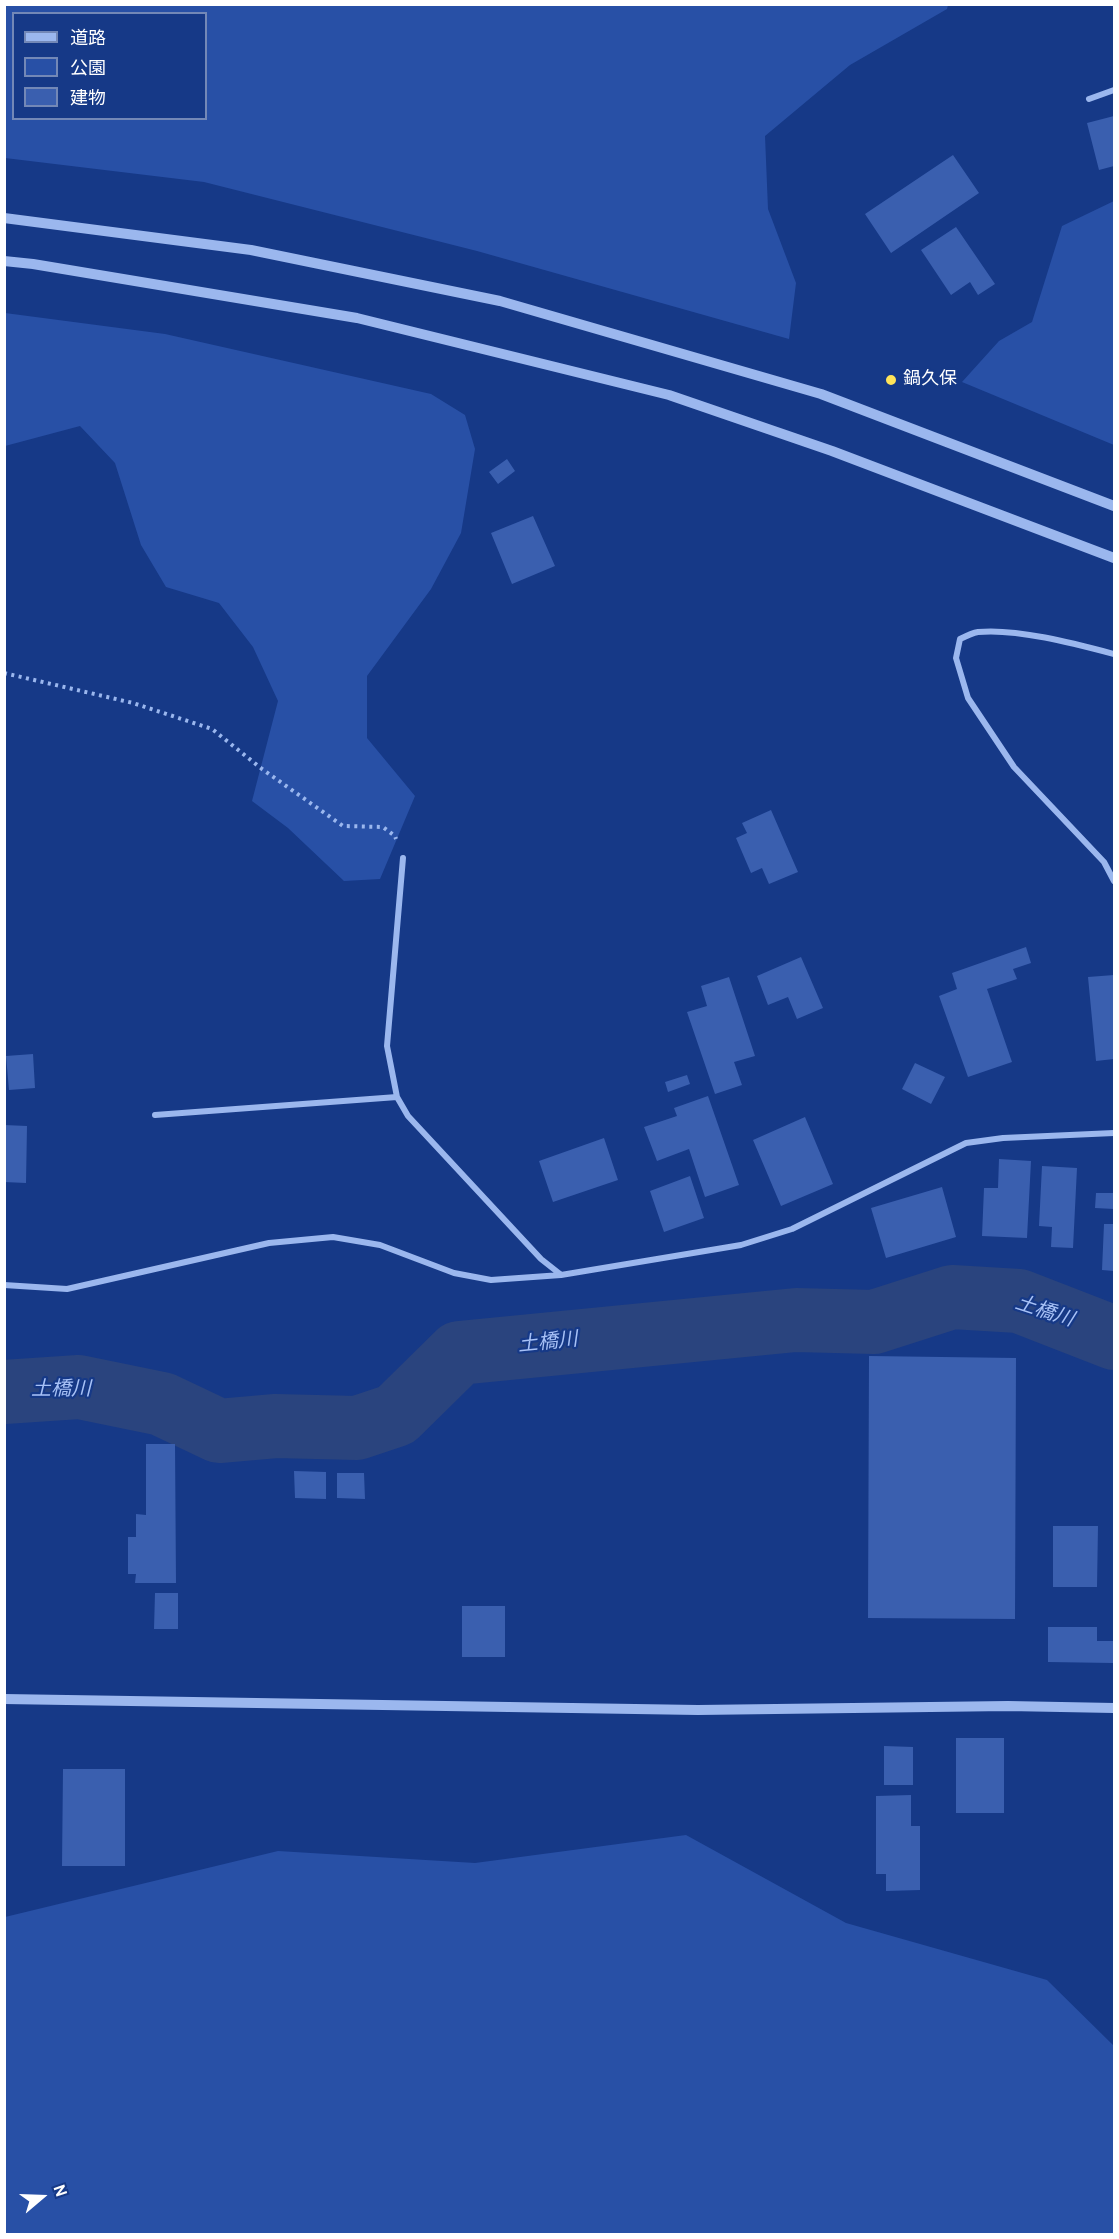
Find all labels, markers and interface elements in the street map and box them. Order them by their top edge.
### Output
legend [12,12,207,120]
text: 道路 [70,28,106,51]
text: 公園 [70,58,106,81]
text: 建物 [70,88,106,111]
place label: 鍋久保 [903,369,957,391]
marker: 鍋久保 [884,373,898,387]
water label: 土橋川 [1012,1292,1076,1334]
water label: 土橋川 [517,1329,579,1359]
water label: 土橋川 [31,1379,91,1403]
north arrow [12,2167,72,2227]
text: N [48,2182,70,2200]

